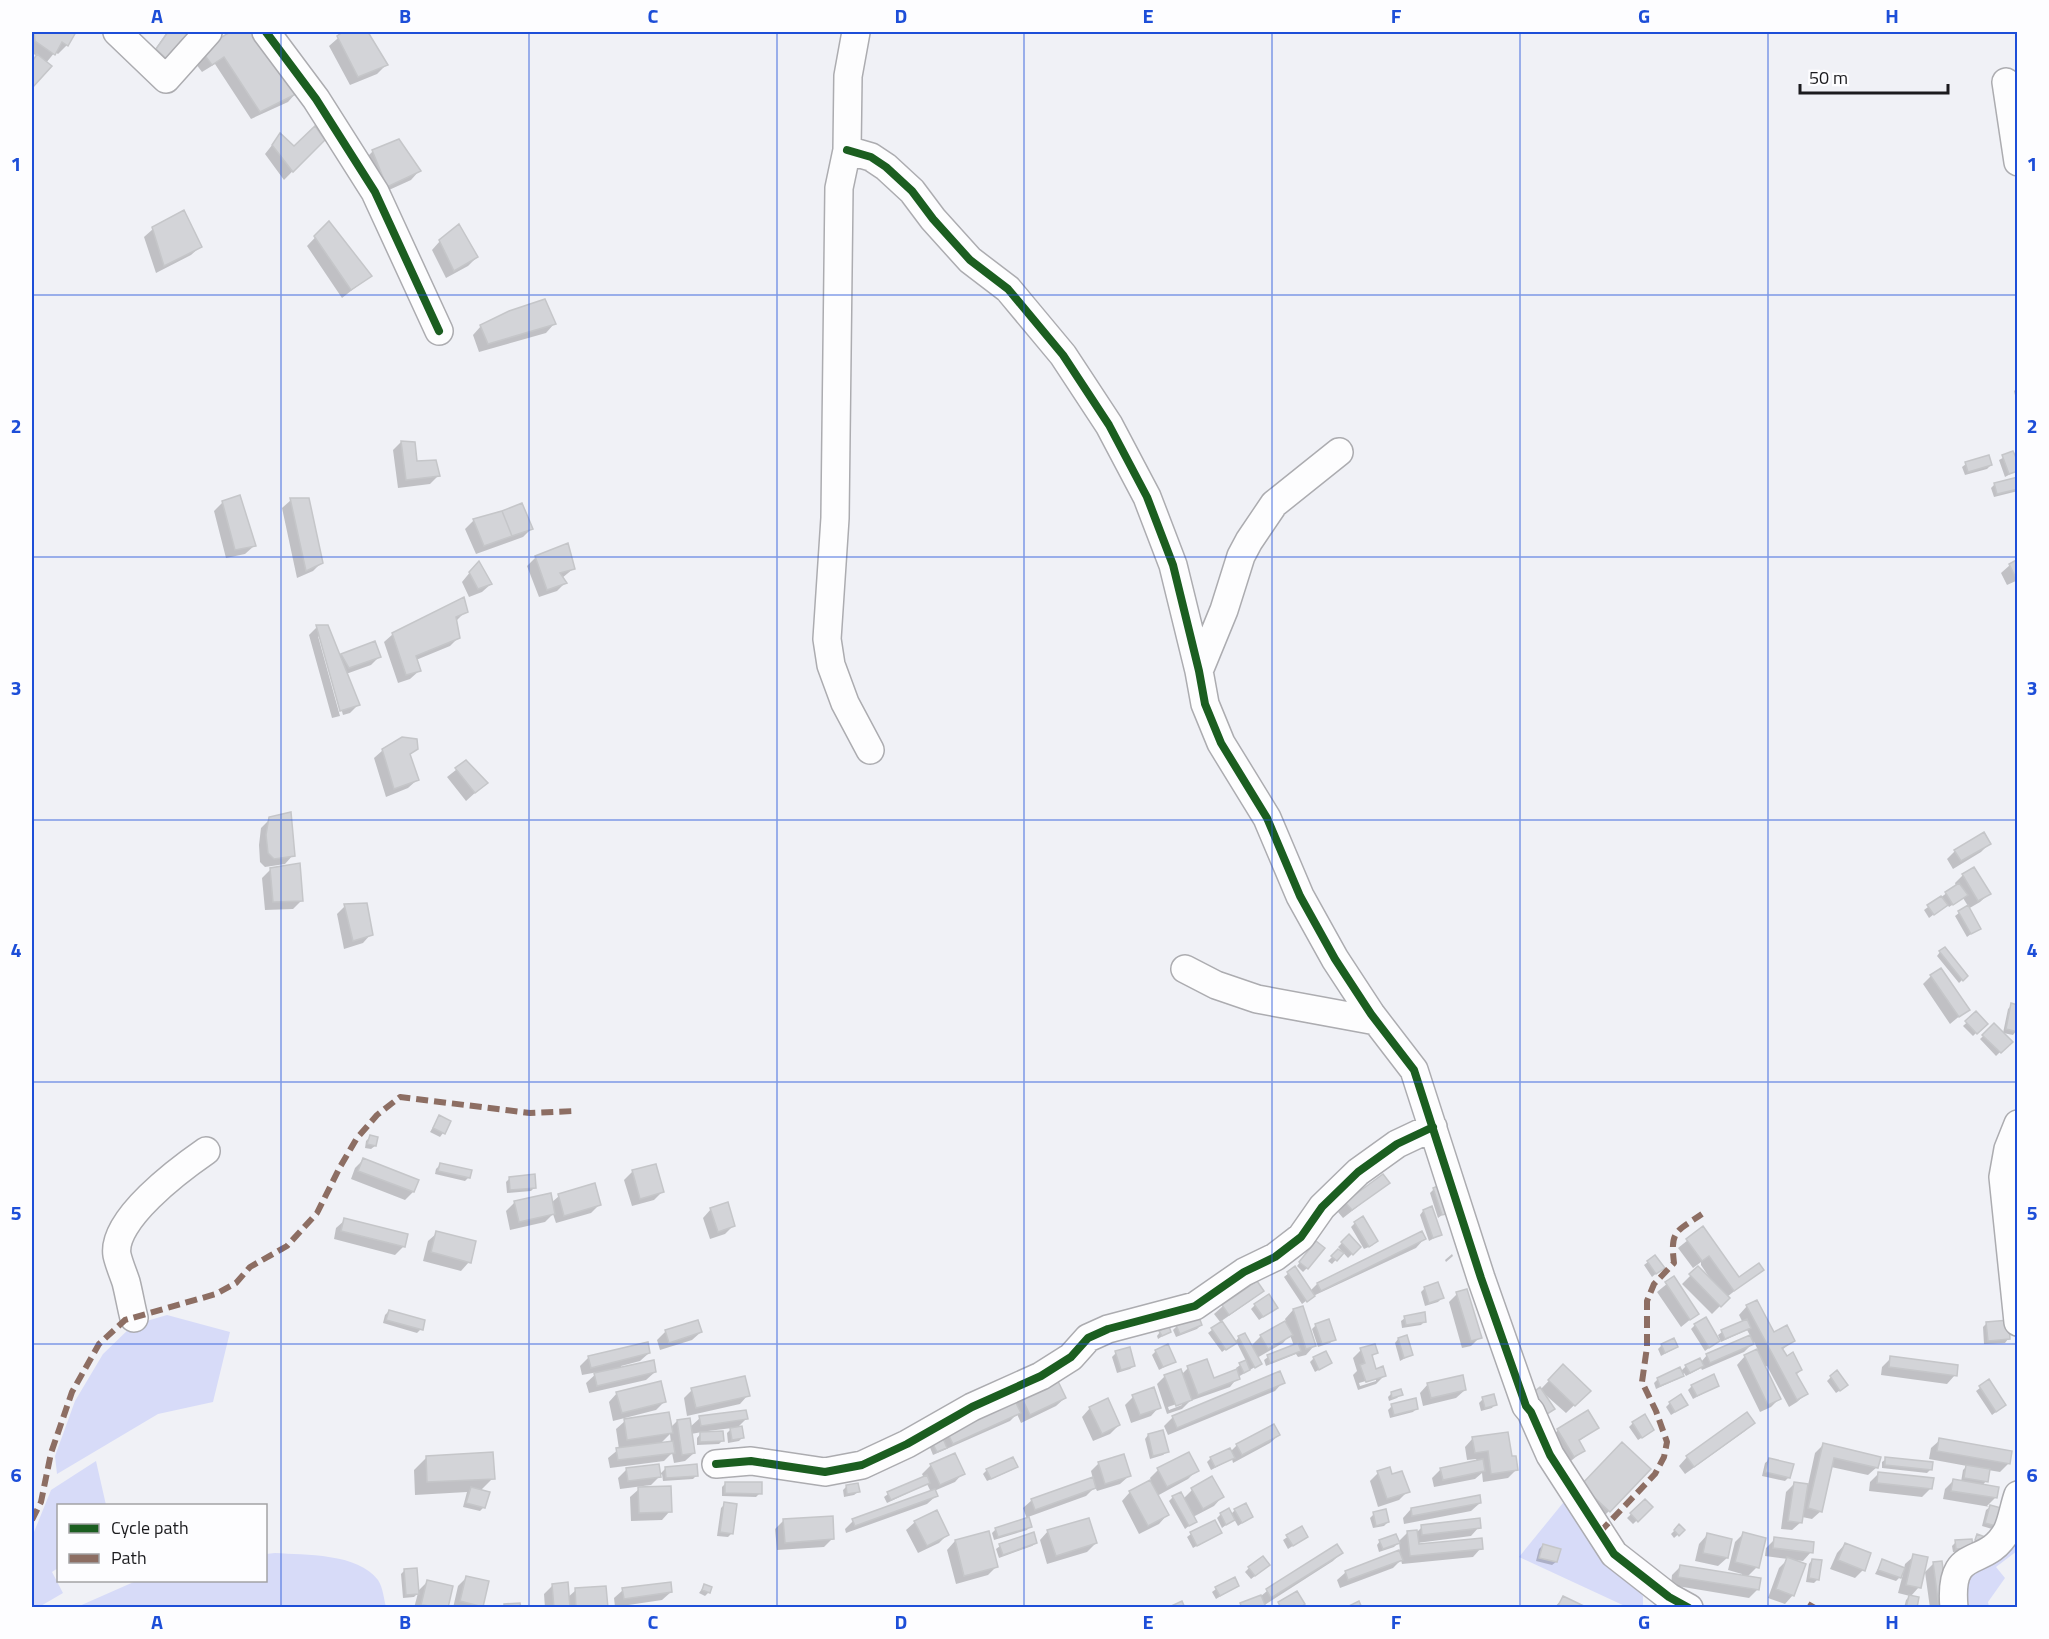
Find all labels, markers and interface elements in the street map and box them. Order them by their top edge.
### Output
text: A [151,0,163,31]
text: B [399,0,411,31]
text: C [648,0,659,31]
text: D [895,0,907,31]
text: E [1142,0,1154,31]
text: F [1391,0,1402,31]
text: G [1638,0,1650,31]
text: H [1885,0,1899,31]
scale bar [1800,57,1948,95]
text: 50 m [1809,64,1848,91]
text: 1 [10,148,22,179]
text: 1 [2026,148,2038,179]
text: 2 [10,410,22,441]
text: 2 [2026,410,2038,441]
text: 3 [10,672,22,703]
text: 3 [2026,672,2038,703]
text: 4 [10,934,22,965]
text: 4 [2026,934,2038,965]
text: 5 [10,1197,22,1228]
text: 5 [2026,1197,2038,1228]
text: 6 [10,1459,22,1490]
text: 6 [2026,1459,2038,1490]
legend [57,1504,267,1582]
text: Cycle path [111,1514,189,1541]
text: Path [111,1544,147,1571]
text: A [151,1606,163,1637]
text: B [399,1606,411,1637]
text: C [648,1606,659,1637]
text: D [895,1606,907,1637]
text: E [1142,1606,1154,1637]
text: F [1391,1606,1402,1637]
text: G [1638,1606,1650,1637]
text: H [1885,1606,1899,1637]

